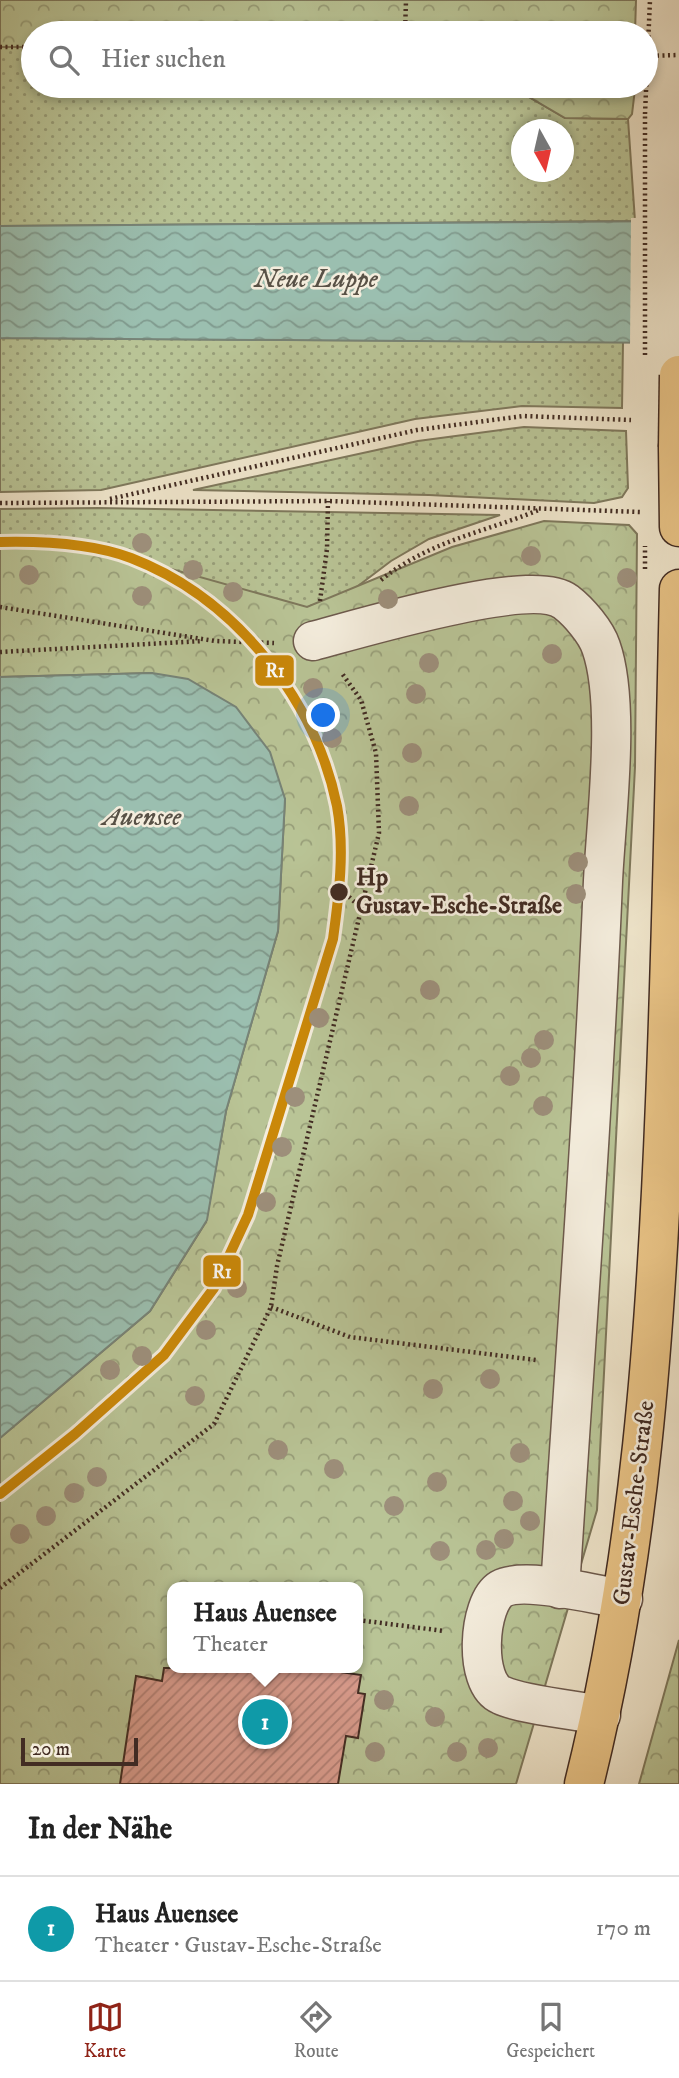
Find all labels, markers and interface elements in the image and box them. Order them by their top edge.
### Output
search box [21,21,658,98]
icon: search [45,41,83,79]
text: Hier suchen [101,43,226,76]
north arrow [511,119,574,182]
water label: Neue Luppe [252,263,379,296]
line badge: R1 [254,654,295,687]
text: R1 [265,660,285,683]
your location [306,698,340,732]
water label: Auensee [100,801,182,834]
place label: Hp Gustav-Esche-Straße [356,863,562,921]
marker: Hp Gustav-Esche-Straße [328,881,350,903]
line badge: R1 [202,1254,242,1288]
text: R1 [212,1261,232,1284]
street label: Gustav-Esche-Straße [607,1399,661,1607]
popup [167,1582,363,1673]
text: Haus Auensee [193,1597,337,1630]
text: Theater [193,1630,267,1659]
pin: 1 [242,1696,288,1748]
scale bar [21,1735,138,1767]
text: 20 m [32,1738,70,1761]
text: In der Nähe [28,1811,172,1848]
text: Haus Auensee [95,1898,238,1931]
text: 1 [47,1914,55,1943]
text: 170 m [596,1914,651,1943]
text: Theater · Gustav-Esche-Straße [95,1931,382,1960]
tab: Karte [84,1998,126,2063]
tab: Route [294,1998,339,2063]
tab: Gespeichert [506,1998,595,2063]

